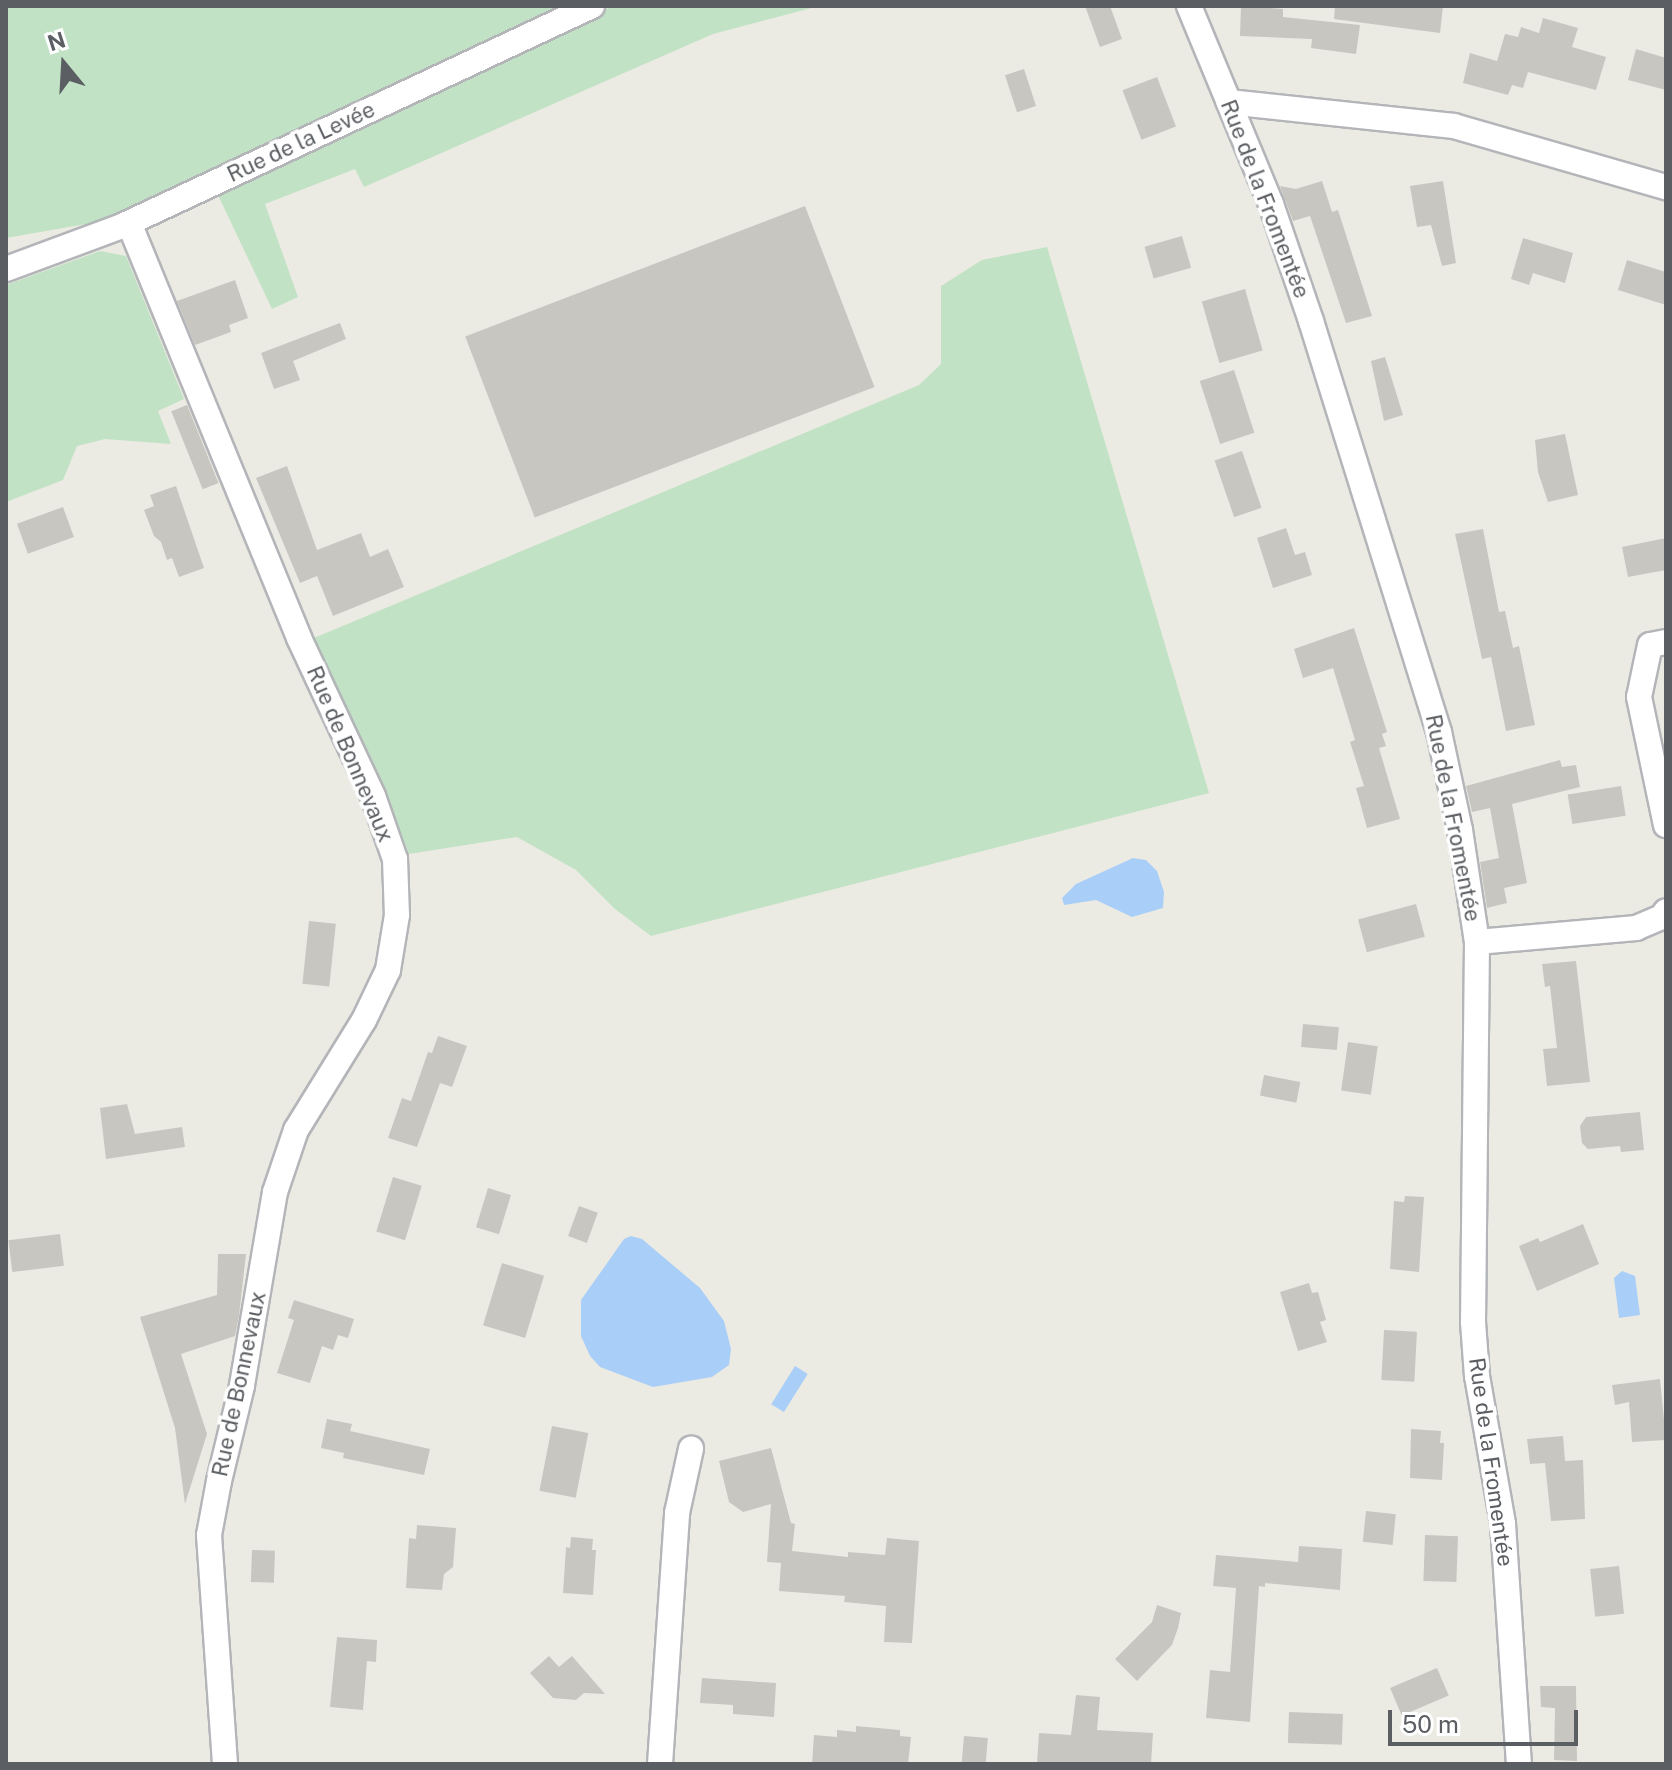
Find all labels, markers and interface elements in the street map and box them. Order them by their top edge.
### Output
north arrow [24,24,104,104]
text: N [44,26,69,56]
street label: Rue de la Levée [223,96,379,188]
street label: Rue de la Fromentée [1215,96,1315,302]
street label: Rue de Bonnevaux [301,662,399,846]
street label: Rue de la Fromentée [1420,712,1486,924]
street label: Rue de Bonnevaux [206,1289,272,1479]
street label: Rue de la Fromentée [1463,1356,1519,1568]
scale bar [1392,1694,1582,1744]
text: 50 m [1402,1710,1459,1738]

